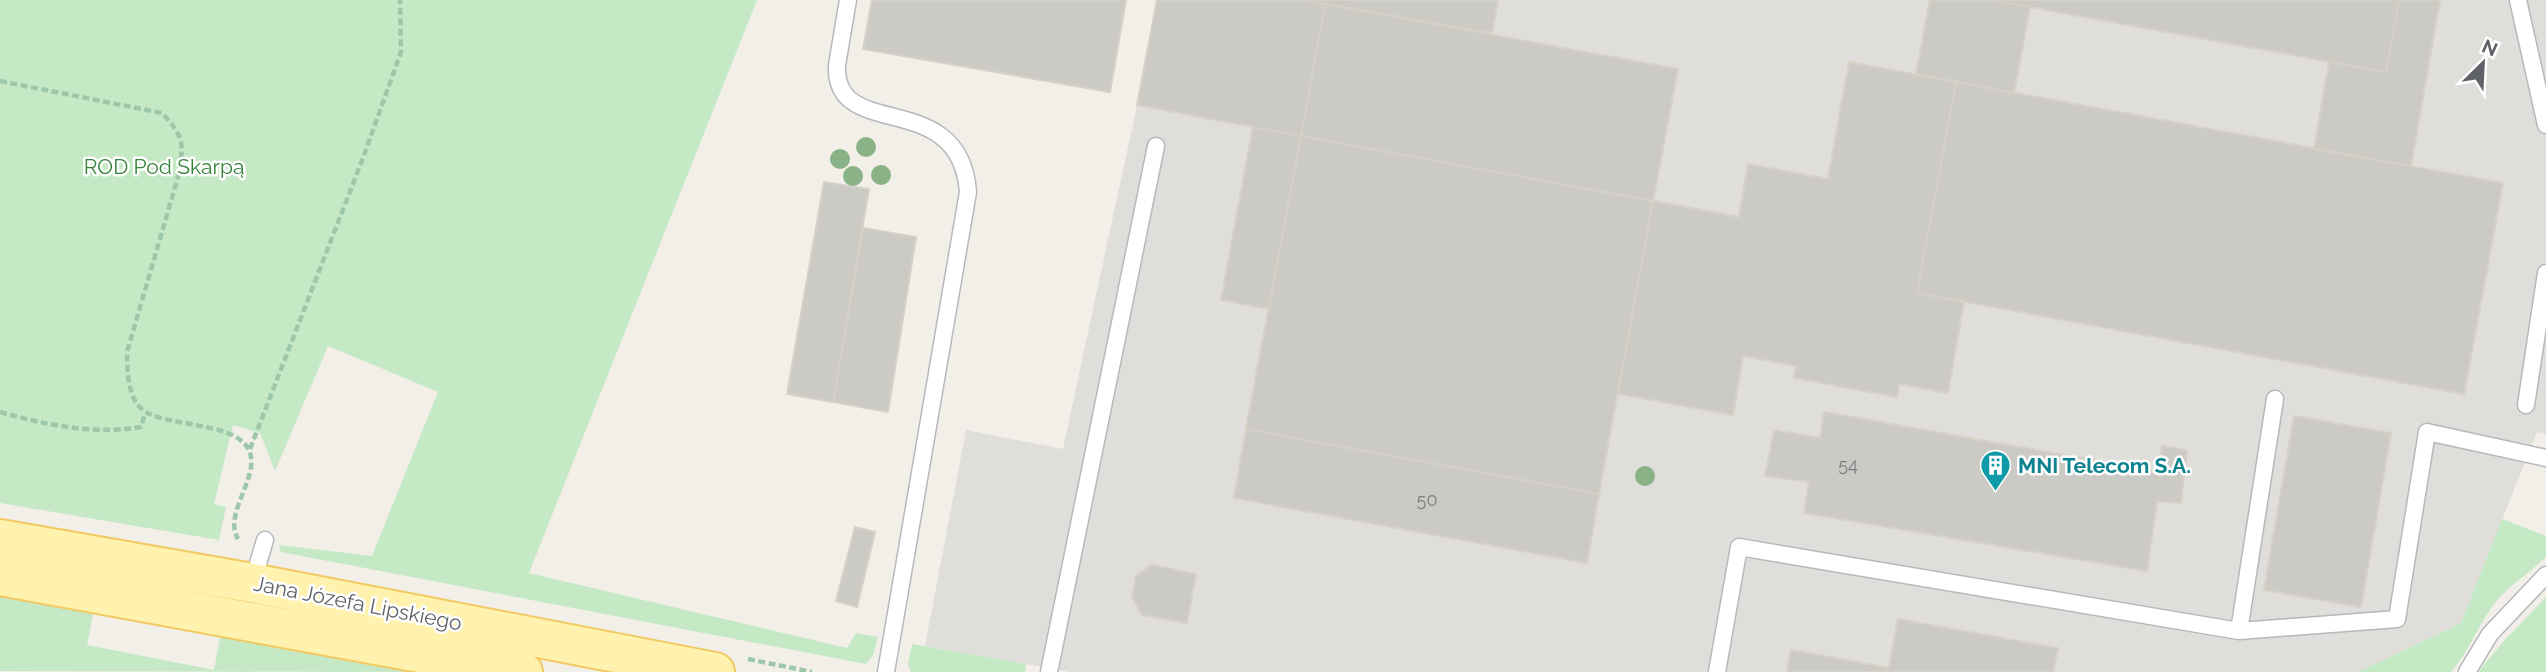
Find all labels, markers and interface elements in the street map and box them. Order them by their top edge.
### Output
north arrow [2448,28,2518,98]
text: N [2479,34,2501,60]
park label: ROD Pod Skarpą [84,154,244,179]
building icon: MNI Telecom S.A. [1978,448,2012,492]
place label: MNI Telecom S.A. [2018,453,2191,478]
house number: 54 [1838,454,1858,475]
house number: 50 [1417,489,1437,510]
street label: Jana Józefa Lipskiego [252,571,464,635]

